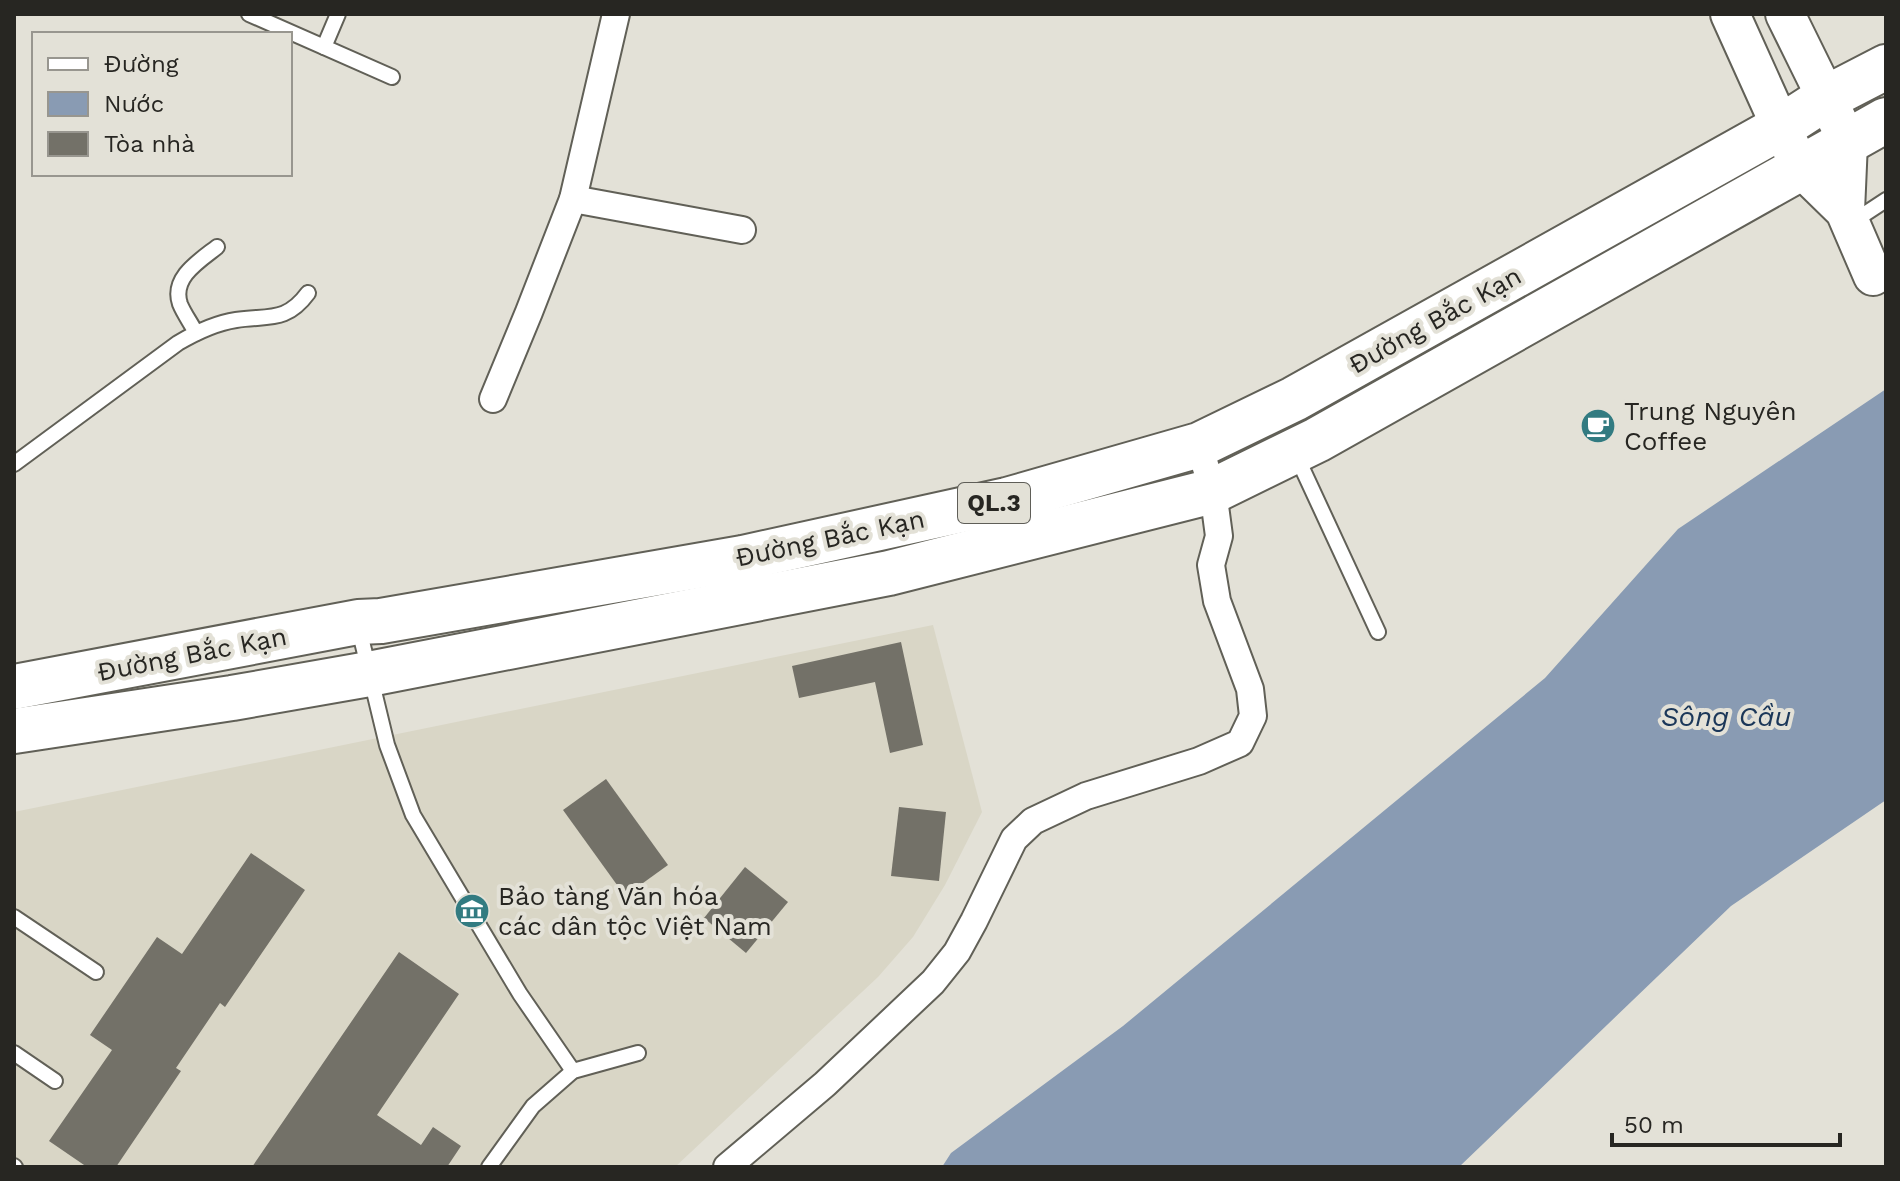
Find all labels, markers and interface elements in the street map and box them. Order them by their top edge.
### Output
legend [32,32,292,176]
text: Đường [104,50,179,78]
text: Nước [104,90,164,118]
text: Tòa nhà [104,130,195,158]
street label: Đường Bắc Kạn [1344,260,1526,380]
place label: Trung Nguyên Coffee [1624,396,1797,456]
cafe icon: Trung Nguyên Coffee [1579,407,1617,445]
road number: QL.3 [958,483,1030,523]
street label: Đường Bắc Kạn [733,503,927,573]
street label: Đường Bắc Kạn [95,621,289,687]
water label: Sông Cầu [1661,700,1791,733]
place label: Bảo tàng Văn hóa các dân tộc Việt Nam [498,881,772,941]
museum icon: Bảo tàng Văn hóa các dân tộc Việt Nam [453,892,491,930]
scale bar [1612,1097,1840,1147]
text: 50 m [1624,1111,1684,1139]

